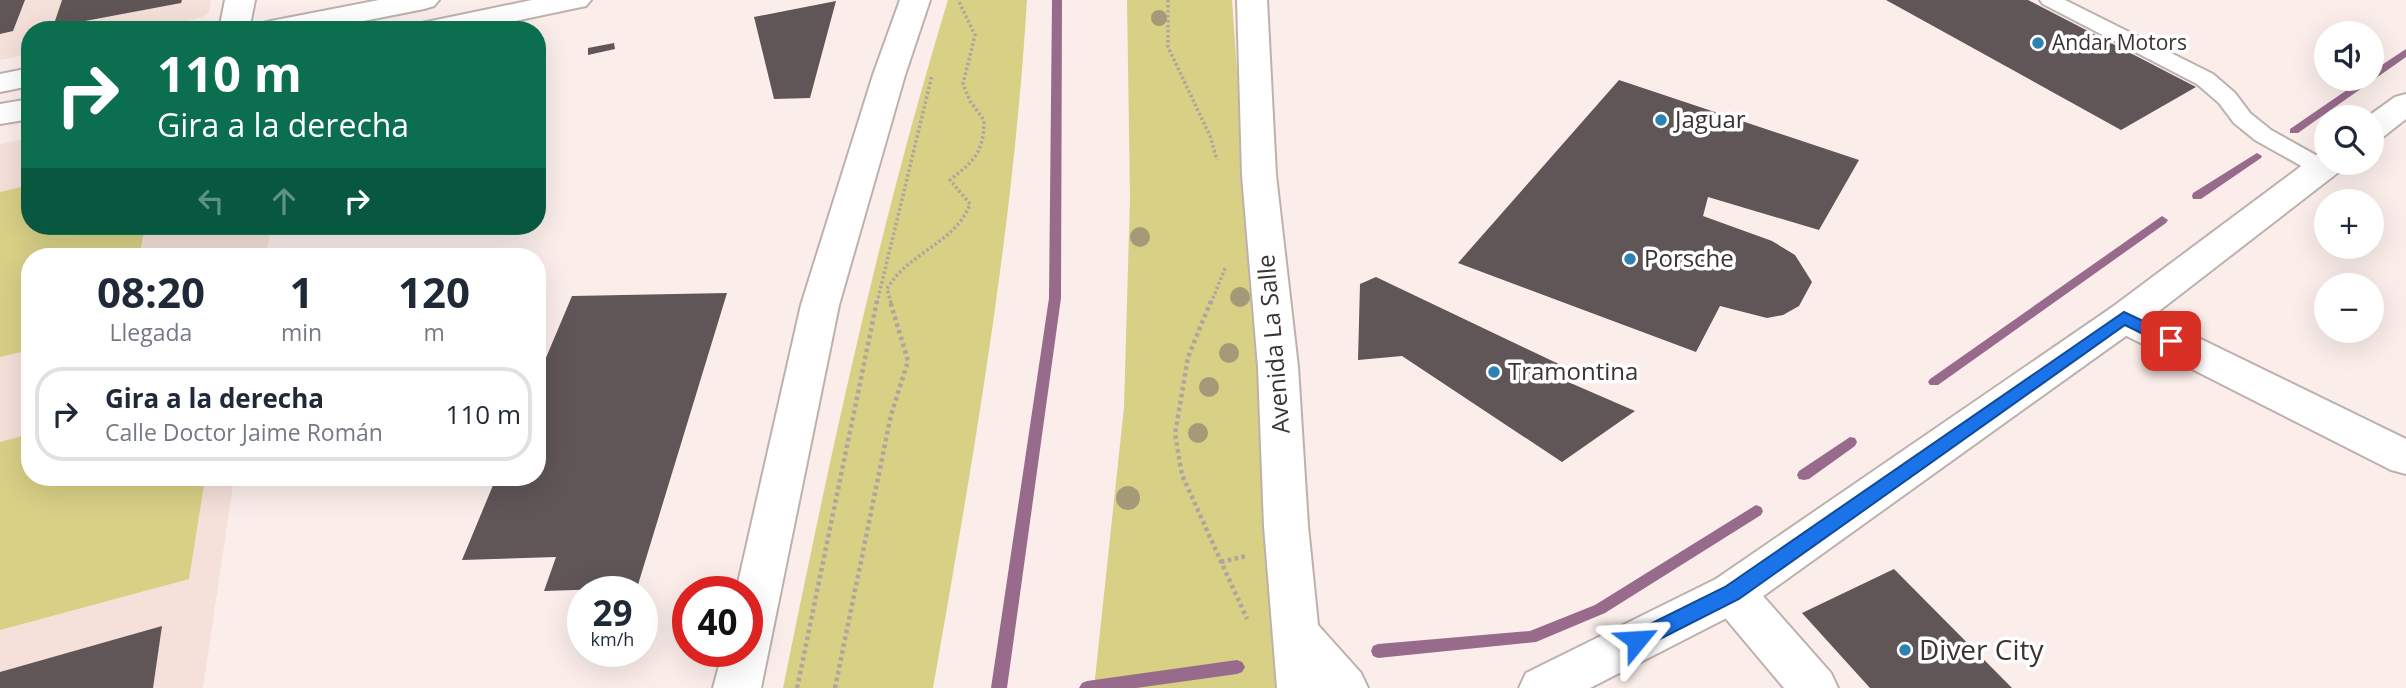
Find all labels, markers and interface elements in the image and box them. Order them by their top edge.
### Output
map controls [2314,21,2384,343]
button: sound [2314,21,2384,91]
place label: Andar Motors [2052,28,2187,56]
marker: Andar Motors [2030,35,2046,51]
text: 110 m [157,40,302,106]
icon: right [42,49,133,140]
place label: Jaguar [1673,102,1746,135]
text: Gira a la derecha [157,103,409,146]
button: search [2314,105,2384,175]
marker: Jaguar [1653,112,1669,128]
icon: left [192,182,230,220]
icon: ahead [265,182,303,220]
icon: right [338,182,376,220]
button: + [2314,189,2384,259]
place label: Porsche [1644,241,1734,274]
marker: Porsche [1622,251,1638,267]
street label: Avenida La Salle [1248,253,1297,435]
text: 08:20 [97,263,205,320]
text: 1 [289,263,314,320]
text: 120 [398,263,470,320]
button: − [2314,273,2384,343]
pin [2141,311,2201,371]
text: Llegada [110,316,192,348]
text: min [281,316,322,348]
text: m [423,316,445,348]
icon: arrive [2152,322,2190,360]
place label: Tramontina [1508,354,1638,387]
marker: Tramontina [1486,364,1502,380]
text: Gira a la derecha [105,380,324,416]
icon: right [46,395,84,433]
text: 110 m [446,396,521,432]
text: Calle Doctor Jaime Román [105,416,383,448]
speed limit sign: 40 [672,576,763,667]
text: 29 [592,589,633,636]
position arrow [1600,603,1674,677]
text: km/h [591,627,634,651]
place label: Diver City [1919,630,2044,668]
marker: Diver City [1897,642,1913,658]

